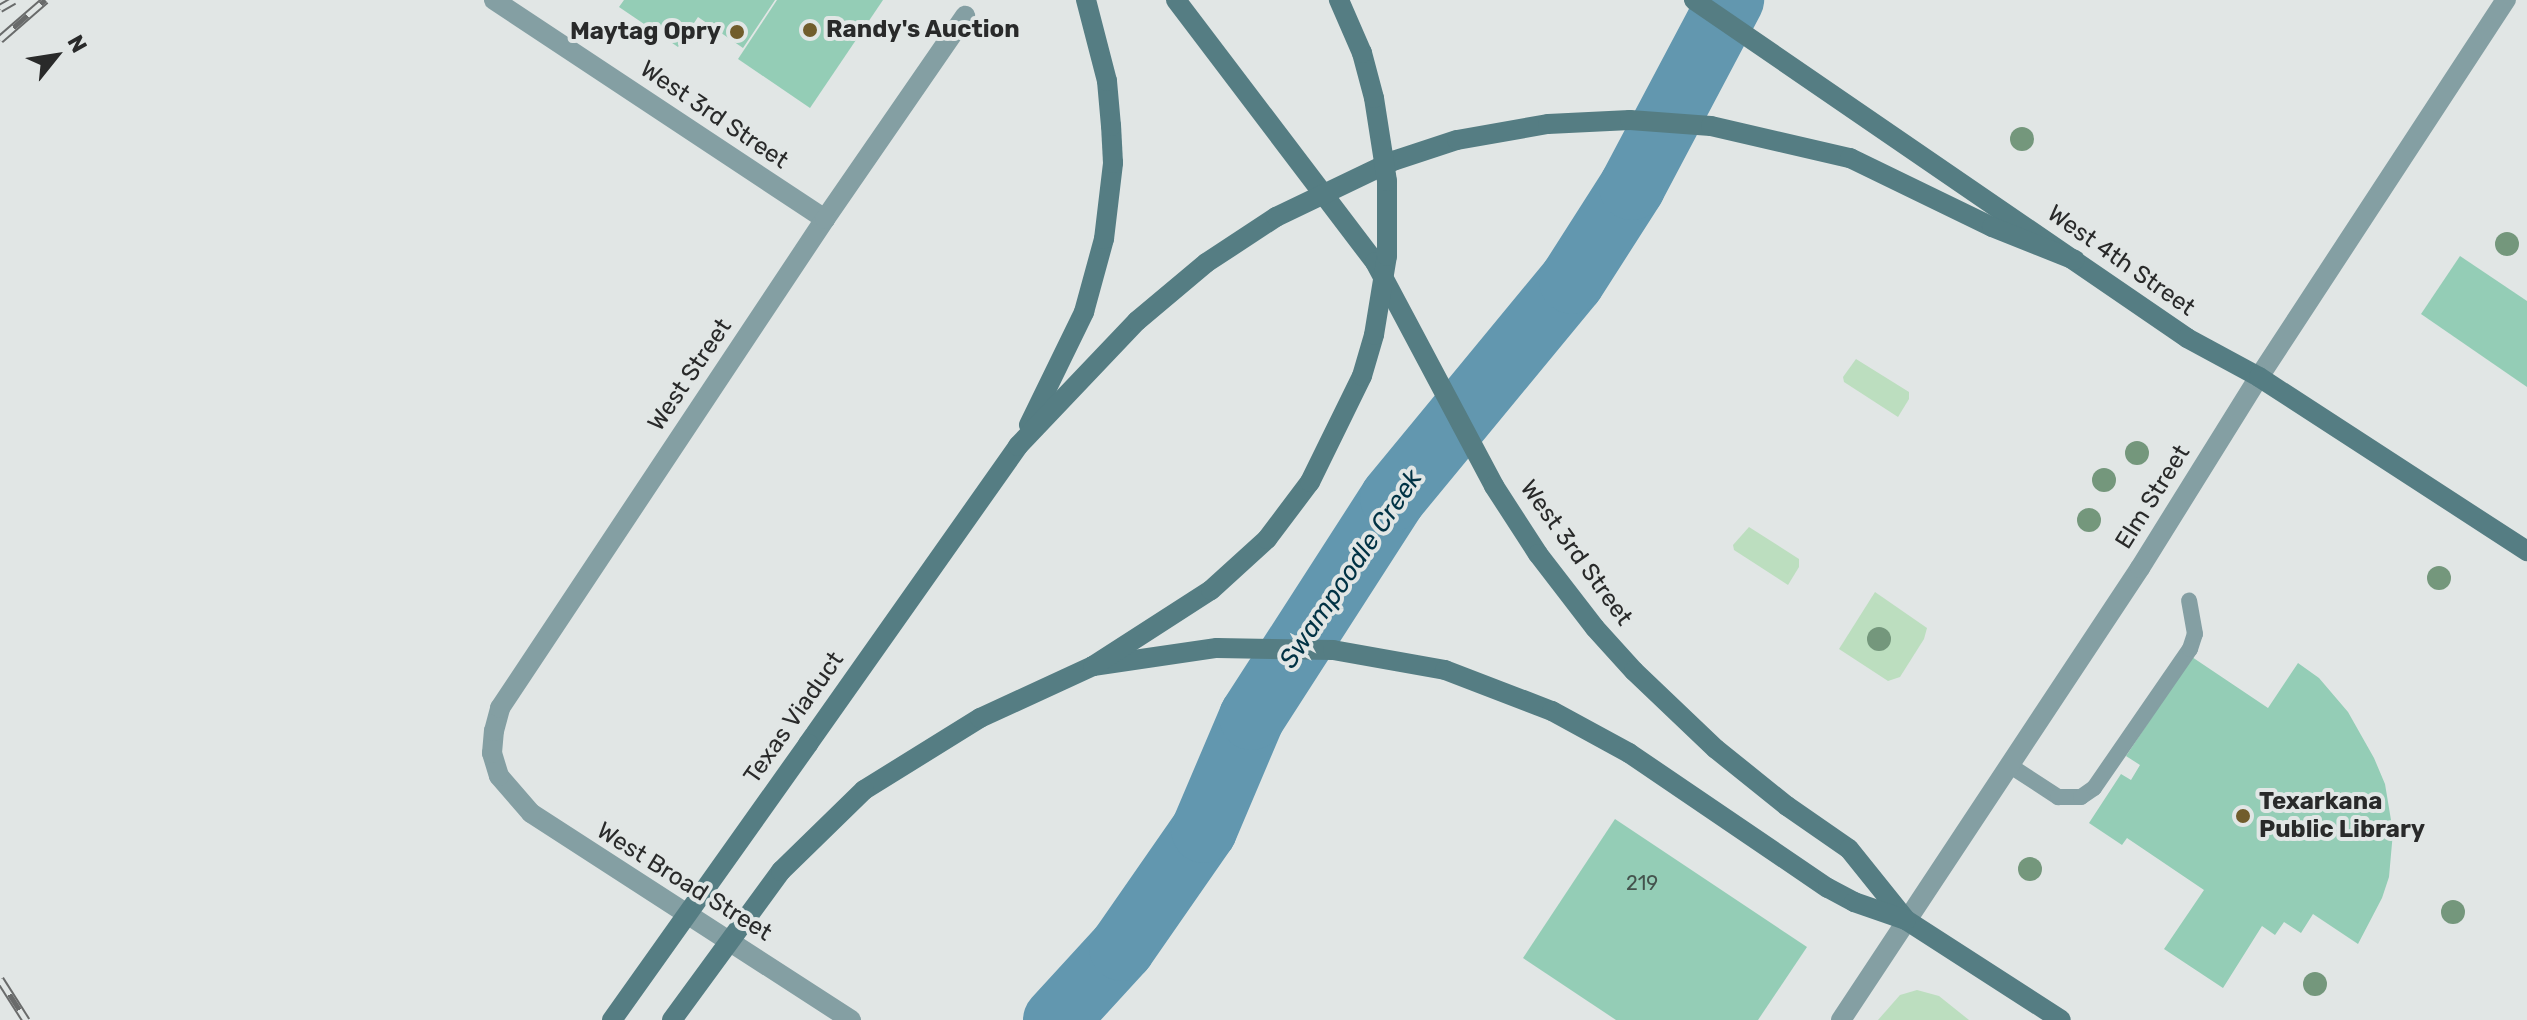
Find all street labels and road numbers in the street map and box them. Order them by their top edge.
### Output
street label: West 3rd Street [634,55,794,175]
street label: West 4th Street [2042,199,2200,323]
street label: West Street [642,313,738,437]
street label: Elm Street [2110,440,2196,554]
street label: West 3rd Street [1514,475,1638,631]
street label: Texas Viaduct [738,646,850,790]
street label: West Broad Street [591,816,777,948]

